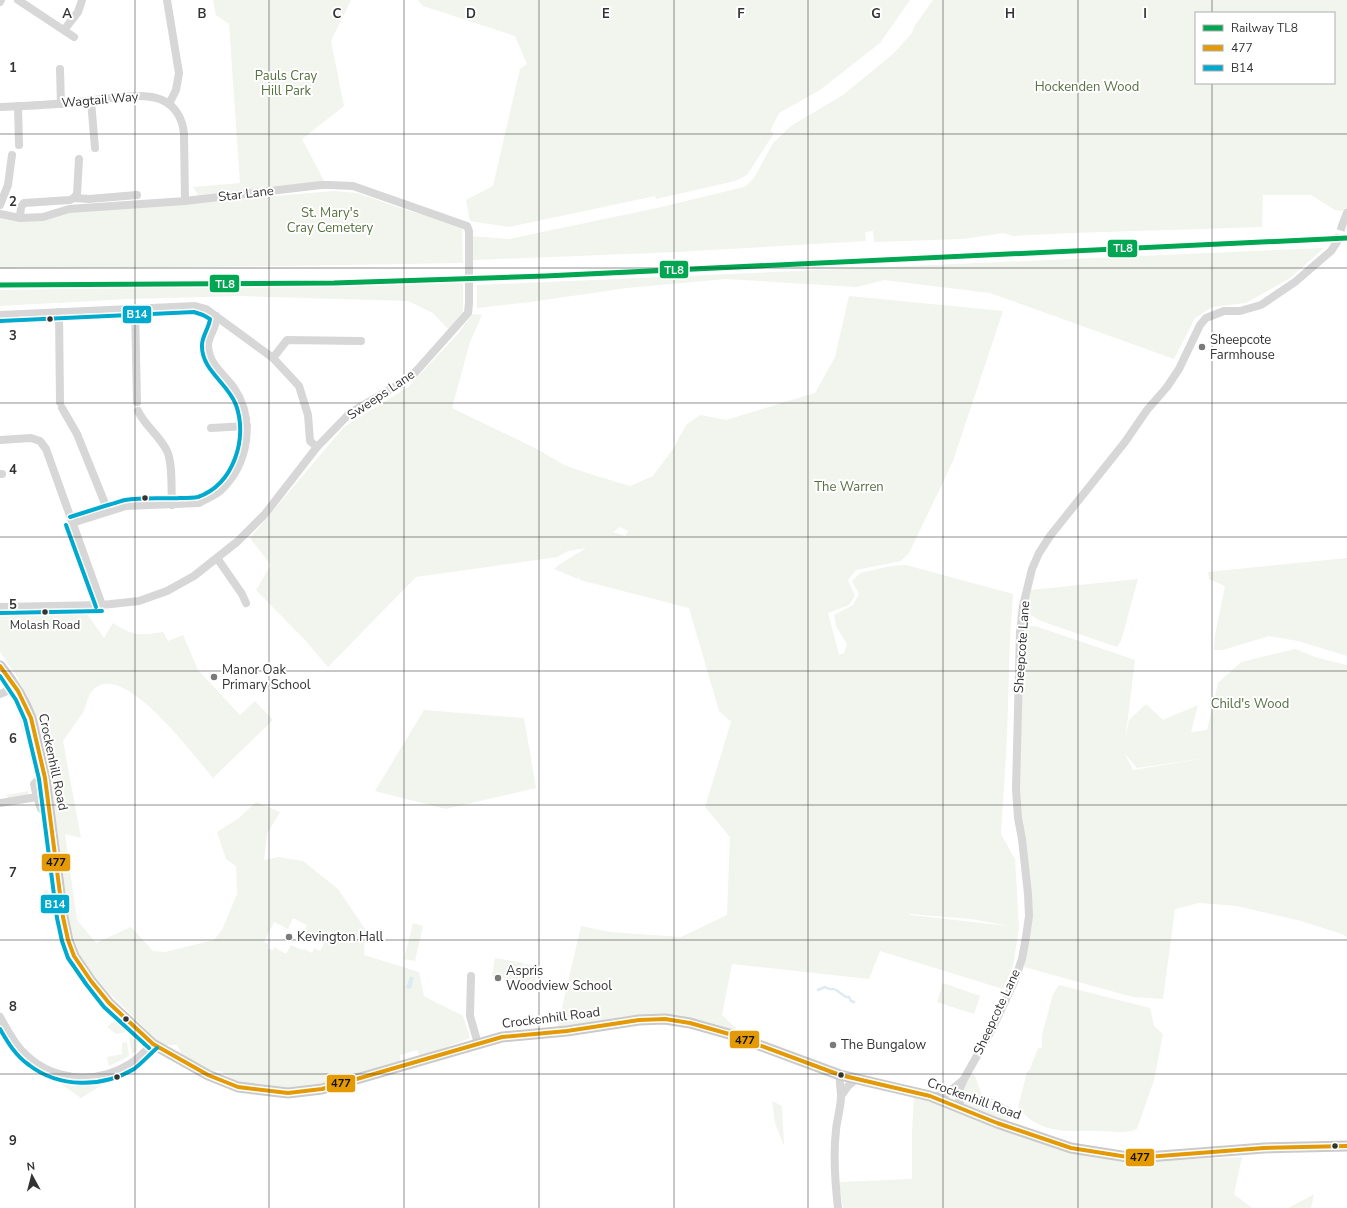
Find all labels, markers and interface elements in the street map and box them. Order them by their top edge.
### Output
text: A [62,5,72,23]
text: B [198,5,207,23]
text: C [333,5,342,23]
text: D [466,5,476,23]
text: E [602,5,610,23]
text: F [737,5,745,23]
text: G [871,5,881,23]
text: H [1005,5,1015,23]
text: I [1143,5,1147,23]
legend [1195,12,1335,84]
text: Railway TL8 [1231,20,1298,36]
text: 477 [1231,40,1253,56]
text: 1 [9,59,17,77]
text: B14 [1231,60,1254,76]
park label: Pauls Cray Hill Park [255,67,317,100]
park label: Hockenden Wood [1035,78,1139,96]
street label: Wagtail Way [61,88,139,112]
street label: Star Lane [217,182,275,206]
text: 2 [9,193,17,211]
park label: St. Mary's Cray Cemetery [287,204,374,237]
line badge: TL8 [1107,239,1138,258]
text: TL8 [1113,241,1133,256]
line badge: TL8 [659,260,689,279]
text: TL8 [664,263,684,278]
line badge: TL8 [209,274,240,293]
text: TL8 [215,277,235,292]
line badge: B14 [122,305,152,324]
text: B14 [127,307,148,322]
unlabelled marker [45,314,55,324]
text: 3 [9,327,17,345]
place label: Sheepcote Farmhouse [1210,331,1275,364]
marker: Sheepcote Farmhouse [1197,342,1207,352]
street label: Sweeps Lane [344,366,418,424]
text: 4 [9,461,17,479]
park label: The Warren [814,478,884,496]
unlabelled marker [140,493,150,503]
text: 5 [9,596,17,614]
street label: Sheepcote Lane [1010,600,1034,694]
marker: Molash Road [40,607,50,617]
place label: Molash Road [10,617,80,633]
place label: Manor Oak Primary School [222,661,311,694]
marker: Manor Oak Primary School [209,672,219,682]
park label: Child's Wood [1211,695,1289,713]
street label: Crockenhill Road [34,712,72,812]
text: 6 [9,730,17,748]
line badge: 477 [41,853,71,872]
text: 477 [46,855,66,870]
text: 7 [9,864,17,882]
line badge: B14 [40,894,70,914]
text: B14 [45,897,66,912]
place label: Kevington Hall [297,928,384,946]
marker: Kevington Hall [284,932,294,942]
place label: Aspris Woodview School [506,962,612,995]
street label: Sheepcote Lane [969,966,1025,1058]
marker: Aspris Woodview School [493,973,503,983]
text: 8 [9,998,17,1016]
street label: Crockenhill Road [501,1003,601,1033]
unlabelled marker [121,1014,131,1024]
line badge: 477 [729,1030,760,1049]
text: 477 [735,1033,755,1048]
place label: The Bungalow [841,1036,926,1054]
marker: The Bungalow [828,1040,838,1050]
unlabelled marker [836,1070,846,1080]
unlabelled marker [112,1072,122,1082]
line badge: 477 [326,1074,356,1093]
street label: Crockenhill Road [924,1074,1024,1124]
text: 477 [331,1076,351,1091]
text: 9 [9,1132,17,1150]
unlabelled marker [1330,1141,1340,1151]
line badge: 477 [1125,1148,1155,1167]
text: 477 [1130,1150,1150,1165]
north arrow [12,1156,52,1196]
text: N [26,1159,36,1175]

